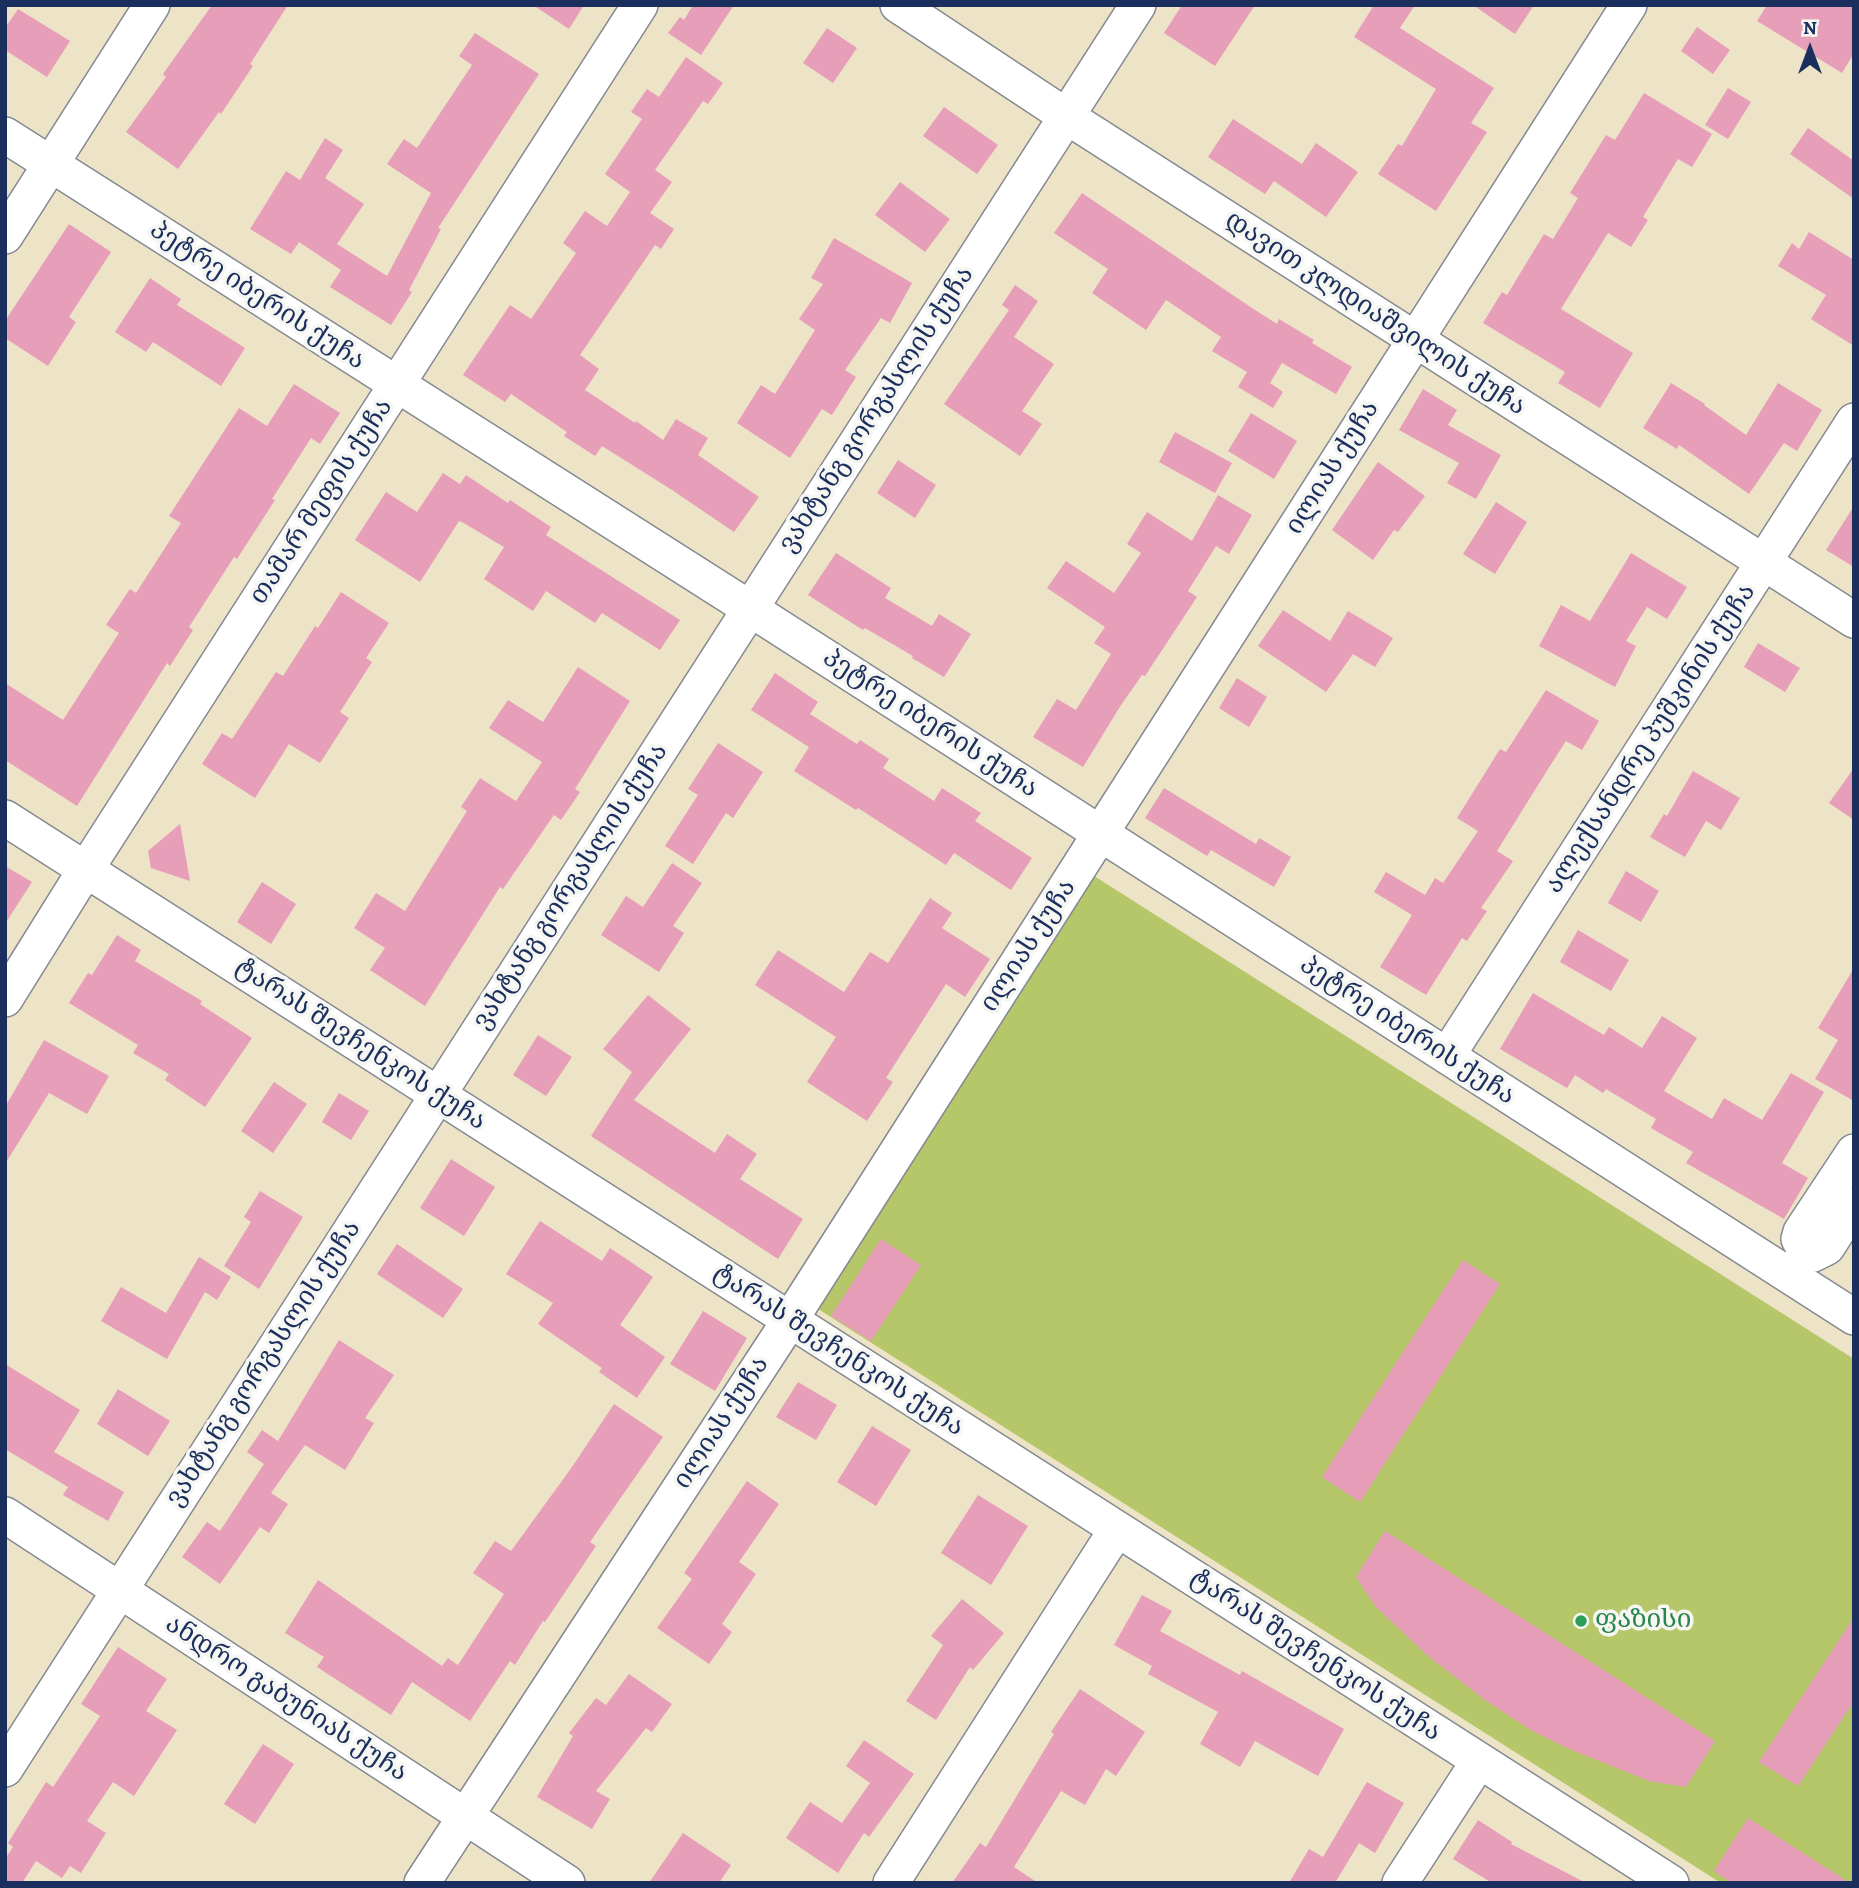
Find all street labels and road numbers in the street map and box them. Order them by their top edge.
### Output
street label: დავით კლდიაშვილის ქუჩა [1219,205,1531,423]
street label: პეტრე იბერის ქუჩა [144,215,370,377]
street label: ვახტანგ გორგასლის ქუჩა [773,261,981,559]
street label: თამარ მეფის ქუჩა [244,393,400,611]
street label: ილიას ქუჩა [1280,395,1386,541]
street label: ალექსანდრე პუშკინის ქუჩა [1539,578,1763,900]
street label: პეტრე იბერის ქუჩა [817,643,1043,805]
street label: ვახტანგ გორგასლის ქუჩა [467,738,675,1036]
street label: ილიას ქუჩა [975,874,1083,1018]
street label: პეტრე იბერის ქუჩა [1294,950,1520,1112]
street label: ტარას შევჩენკოს ქუჩა [229,952,491,1138]
street label: ვახტანგ გორგასლის ქუჩა [160,1215,368,1513]
street label: ტარას შევჩენკოს ქუჩა [707,1258,969,1444]
street label: ილიას ქუჩა [668,1351,776,1495]
street label: ტარას შევჩენკოს ქუჩა [1184,1563,1446,1749]
street label: ანდრო გაბუნიას ქუჩა [159,1609,413,1789]

